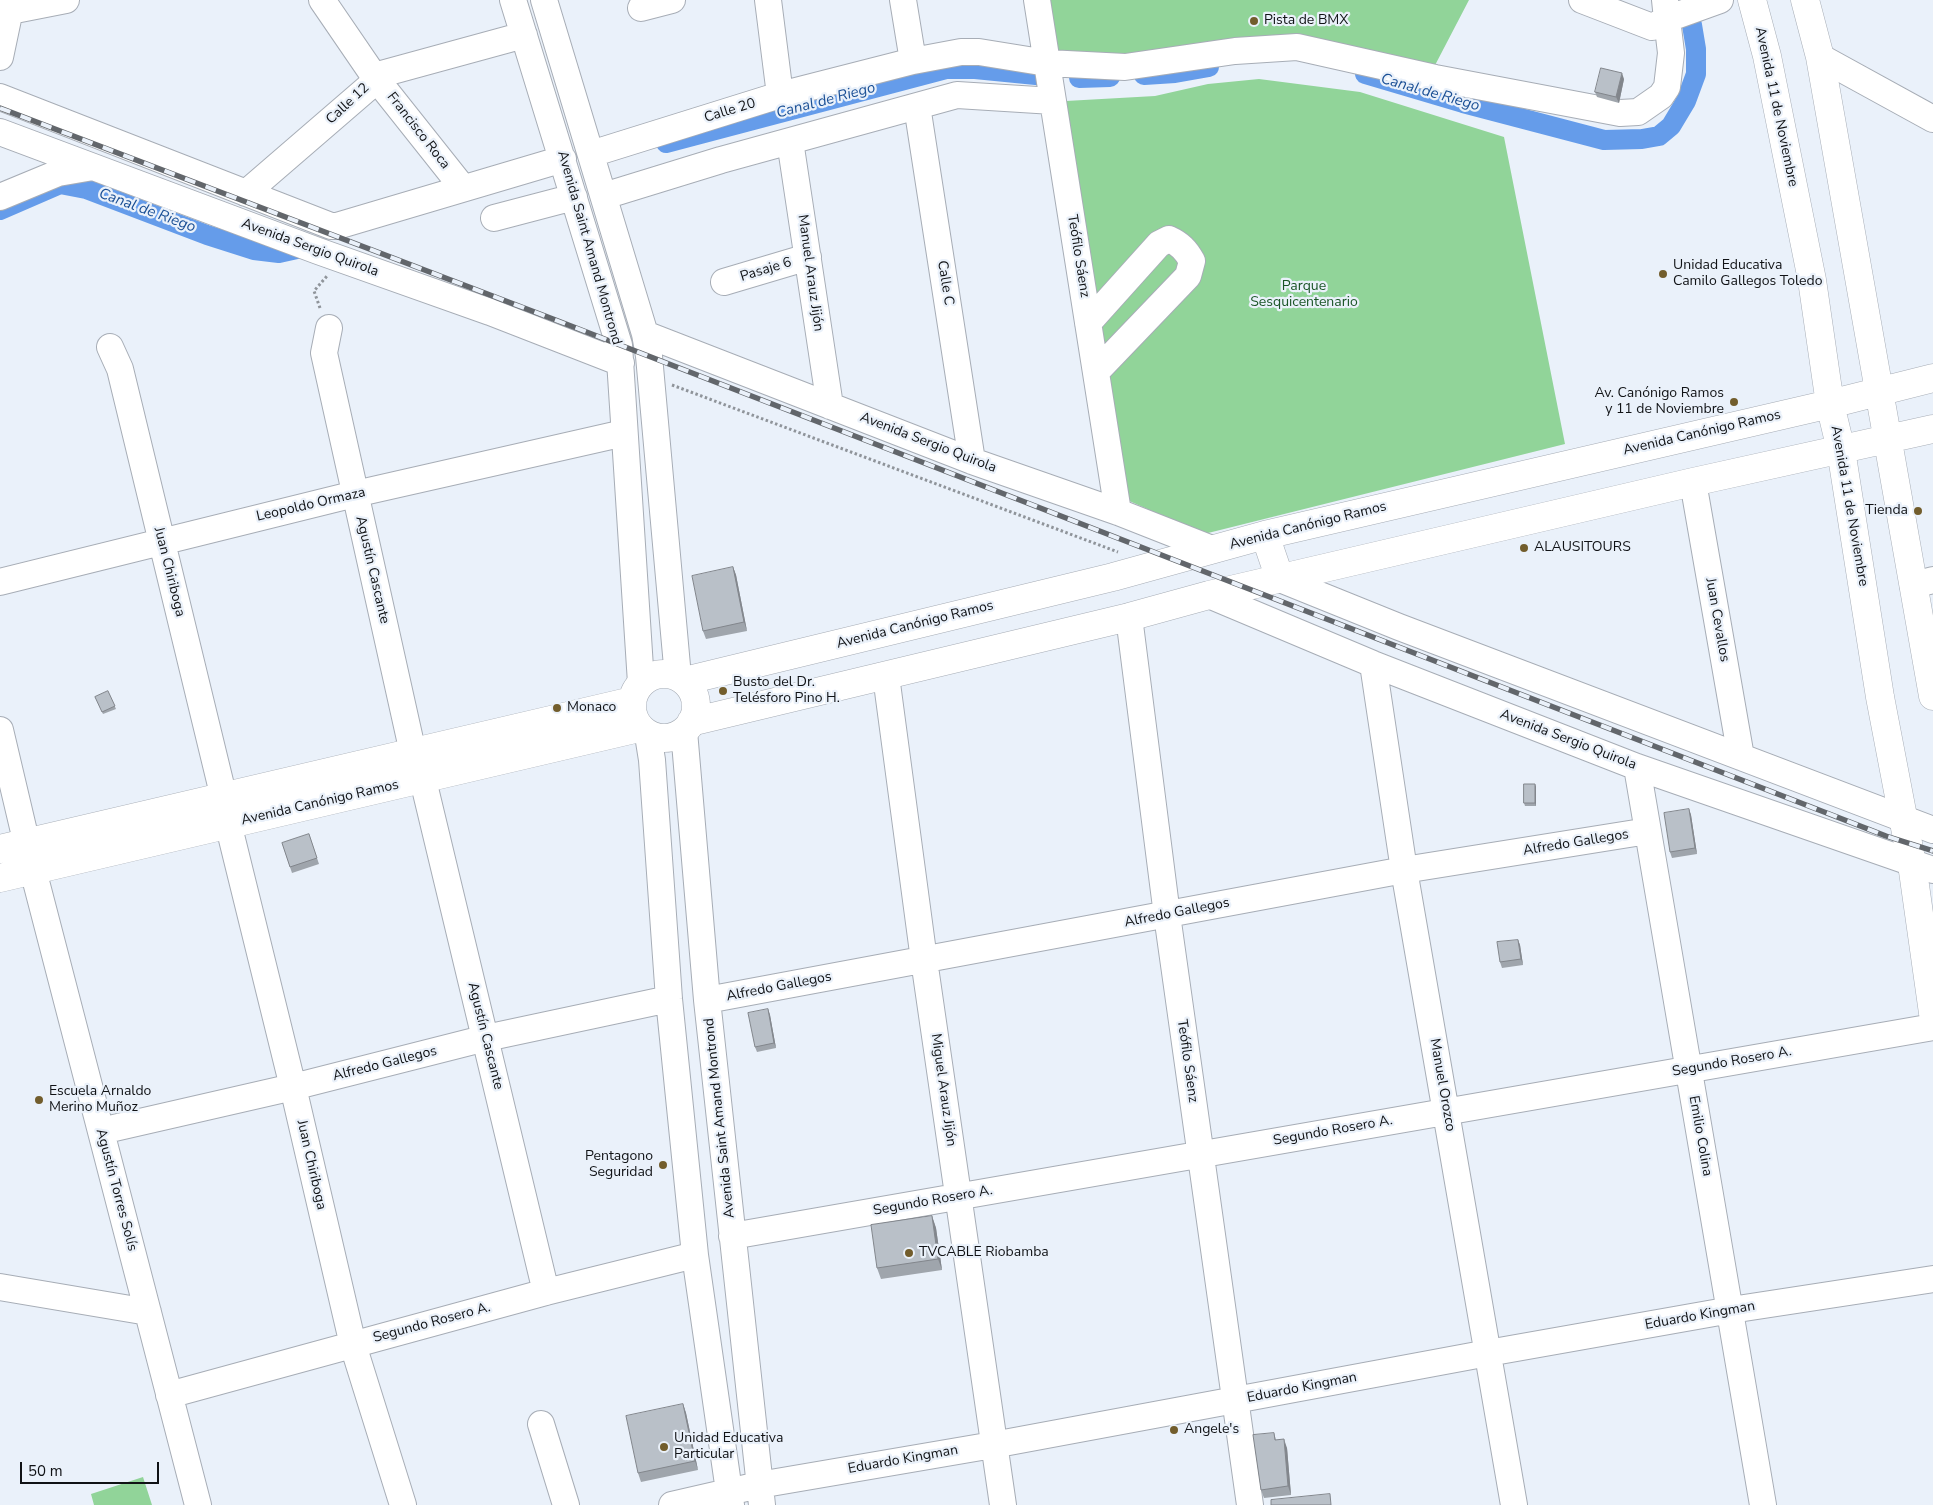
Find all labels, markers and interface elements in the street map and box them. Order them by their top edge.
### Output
place label: Pista de BMX [1264,13,1348,29]
marker: Pista de BMX [1248,15,1260,27]
street label: Avenida 11 de Noviembre [1751,26,1801,188]
water label: Canal de Riego [1379,70,1481,116]
water label: Canal de Riego [775,79,877,123]
street label: Calle 12 [323,80,373,128]
street label: Francisco Roca [383,89,453,173]
street label: Calle 20 [702,95,758,127]
street label: Avenida Saint Amand Montrond [553,149,625,347]
water label: Canal de Riego [96,185,198,237]
street label: Teófilo Sáenz [1063,213,1093,299]
street label: Manuel Arauz Jijón [793,214,827,332]
street label: Avenida Sergio Quirola [239,215,381,281]
street label: Pasaje 6 [738,254,794,286]
place label: Unidad Educativa Camilo Gallegos Toledo [1673,258,1822,290]
street label: Calle C [933,259,957,307]
marker: Unidad Educativa Camilo Gallegos Toledo [1657,268,1669,280]
park label: Parque Sesquicentenario [1250,279,1358,312]
place label: Av. Canónigo Ramos y 11 de Noviembre [1594,386,1724,418]
marker: Av. Canónigo Ramos y 11 de Noviembre [1728,396,1740,408]
street label: Avenida Canónigo Ramos [1622,407,1782,459]
street label: Avenida Sergio Quirola [857,409,999,477]
street label: Avenida 11 de Noviembre [1827,424,1871,588]
street label: Leopoldo Ormaza [255,484,367,526]
street label: Avenida Canónigo Ramos [1228,498,1388,554]
place label: Tienda [1865,503,1908,519]
marker: Tienda [1912,505,1924,517]
street label: Agustín Cascante [351,515,393,625]
street label: Juan Chiriboga [150,525,188,619]
place label: ALAUSITOURS [1534,540,1631,556]
marker: ALAUSITOURS [1518,542,1530,554]
street label: Juan Cevallos [1701,577,1733,663]
street label: Avenida Canónigo Ramos [835,597,995,653]
place label: Busto del Dr. Telésforo Pino H. [733,675,840,708]
marker: Busto del Dr. Telésforo Pino H. [717,685,729,697]
place label: Monaco [567,700,616,716]
marker: Monaco [551,702,563,714]
street label: Avenida Sergio Quirola [1497,706,1639,774]
street label: Avenida Canónigo Ramos [240,777,400,829]
street label: Alfredo Gallegos [1522,826,1630,860]
street label: Alfredo Gallegos [1123,895,1231,931]
street label: Alfredo Gallegos [725,969,833,1005]
street label: Agustín Cascante [464,981,506,1091]
street label: Avenida Saint Amand Montrond [701,1017,739,1219]
street label: Teófilo Sáenz [1173,1018,1201,1104]
street label: Miguel Arauz Jijón [927,1032,959,1148]
street label: Manuel Orozco [1426,1037,1458,1133]
street label: Alfredo Gallegos [331,1043,439,1085]
street label: Segundo Rosero A. [1671,1043,1793,1081]
place label: Escuela Arnaldo Merino Muñoz [49,1084,151,1116]
marker: Escuela Arnaldo Merino Muñoz [33,1094,45,1106]
street label: Emilio Colina [1685,1094,1715,1178]
street label: Segundo Rosero A. [1272,1112,1394,1150]
street label: Juan Chiriboga [292,1118,330,1212]
street label: Agustín Torres Solís [92,1127,140,1253]
place label: Pentagono Seguridad [585,1149,653,1182]
marker: Pentagono Seguridad [657,1159,669,1171]
street label: Segundo Rosero A. [872,1182,994,1220]
place label: TVCABLE Riobamba [919,1245,1049,1261]
marker: TVCABLE Riobamba [903,1247,915,1259]
street label: Eduardo Kingman [1644,1298,1756,1334]
street label: Segundo Rosero A. [372,1299,492,1347]
street label: Eduardo Kingman [1246,1369,1358,1407]
place label: Angele's [1184,1422,1239,1438]
marker: Angele's [1168,1424,1180,1436]
place label: Unidad Educativa Particular [674,1431,783,1464]
marker: Unidad Educativa Particular [658,1441,670,1453]
street label: Eduardo Kingman [847,1442,959,1478]
scale bar [22,1452,161,1484]
text: 50 m [28,1461,63,1481]

